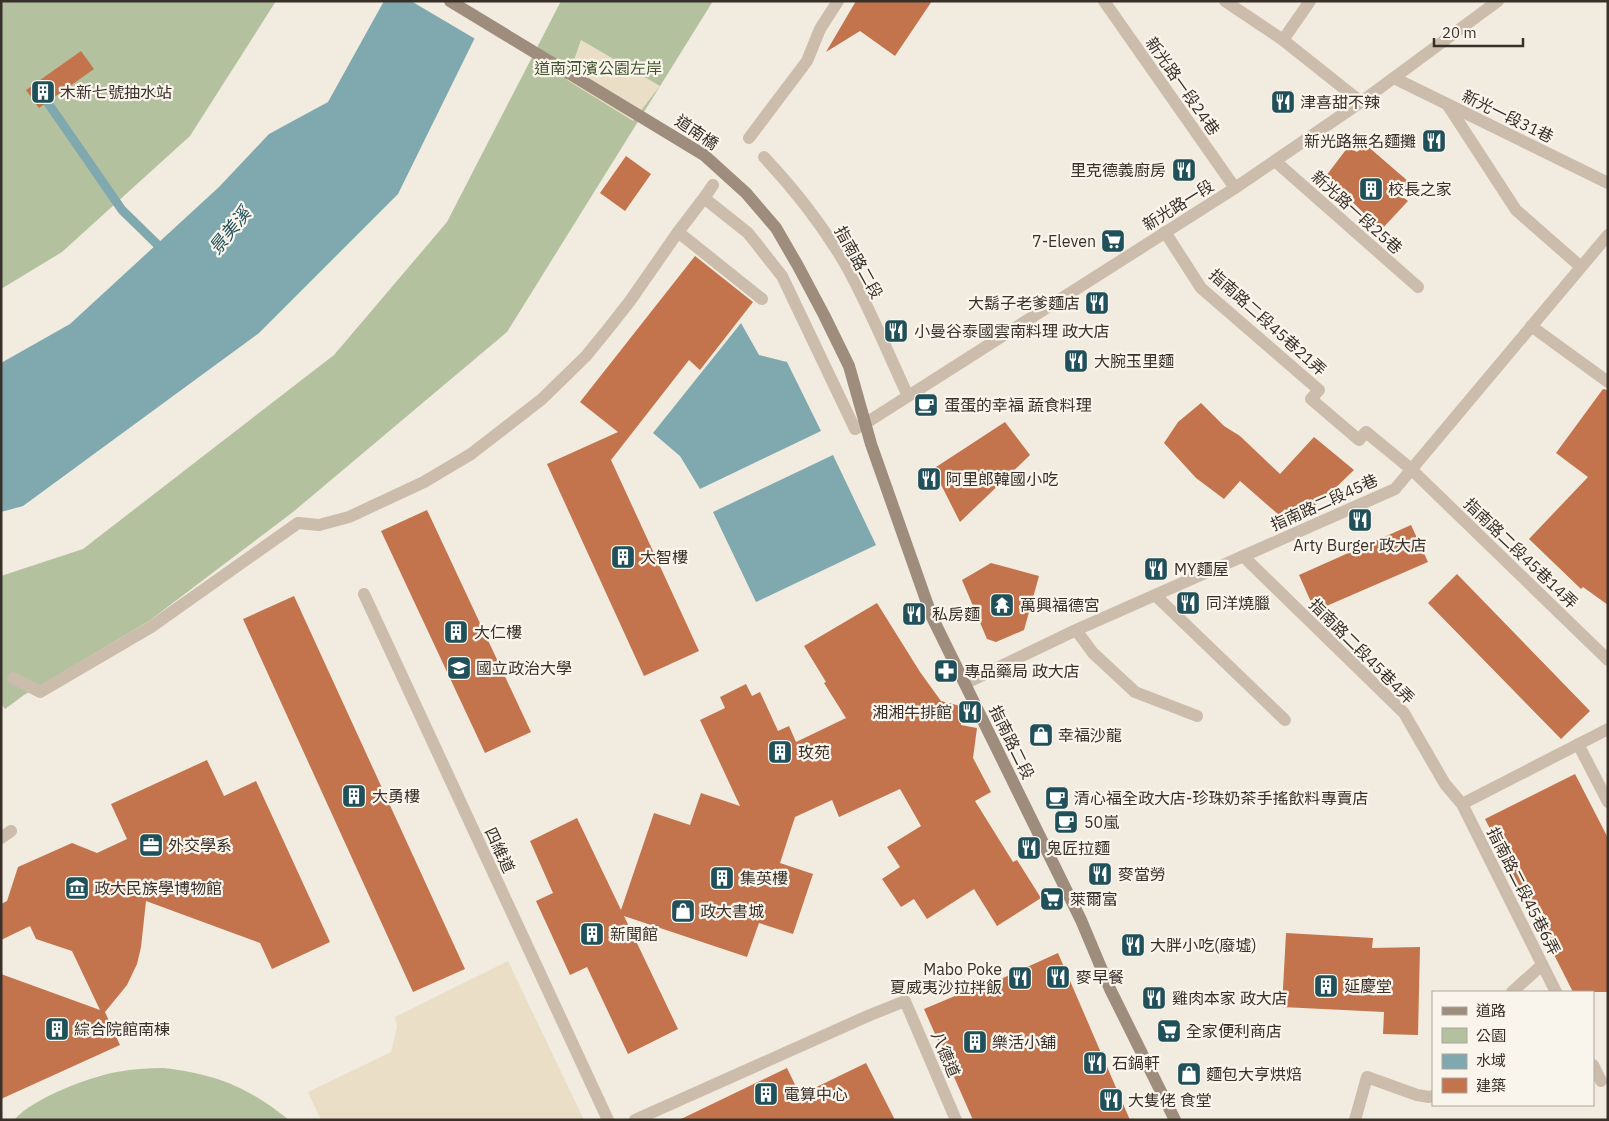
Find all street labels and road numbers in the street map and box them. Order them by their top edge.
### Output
street label: 新光路一段24巷 [1142,33,1224,139]
street label: 新光一段31巷 [1459,85,1557,147]
street label: 道南橋 [672,110,722,154]
street label: 新光路一段25巷 [1308,166,1406,258]
street label: 新光路一段 [1139,175,1217,235]
street label: 指南路二段 [831,222,887,302]
street label: 指南路二段45巷21弄 [1205,264,1331,380]
street label: 指南路二段45巷 [1267,469,1381,535]
street label: 指南路二段45巷14弄 [1460,494,1582,612]
street label: 指南路二段45巷4弄 [1305,594,1419,708]
street label: 指南路二段 [985,702,1039,782]
street label: 四維道 [481,824,519,876]
street label: 指南路二段45巷6弄 [1483,824,1565,958]
street label: 八德道 [927,1028,965,1080]

